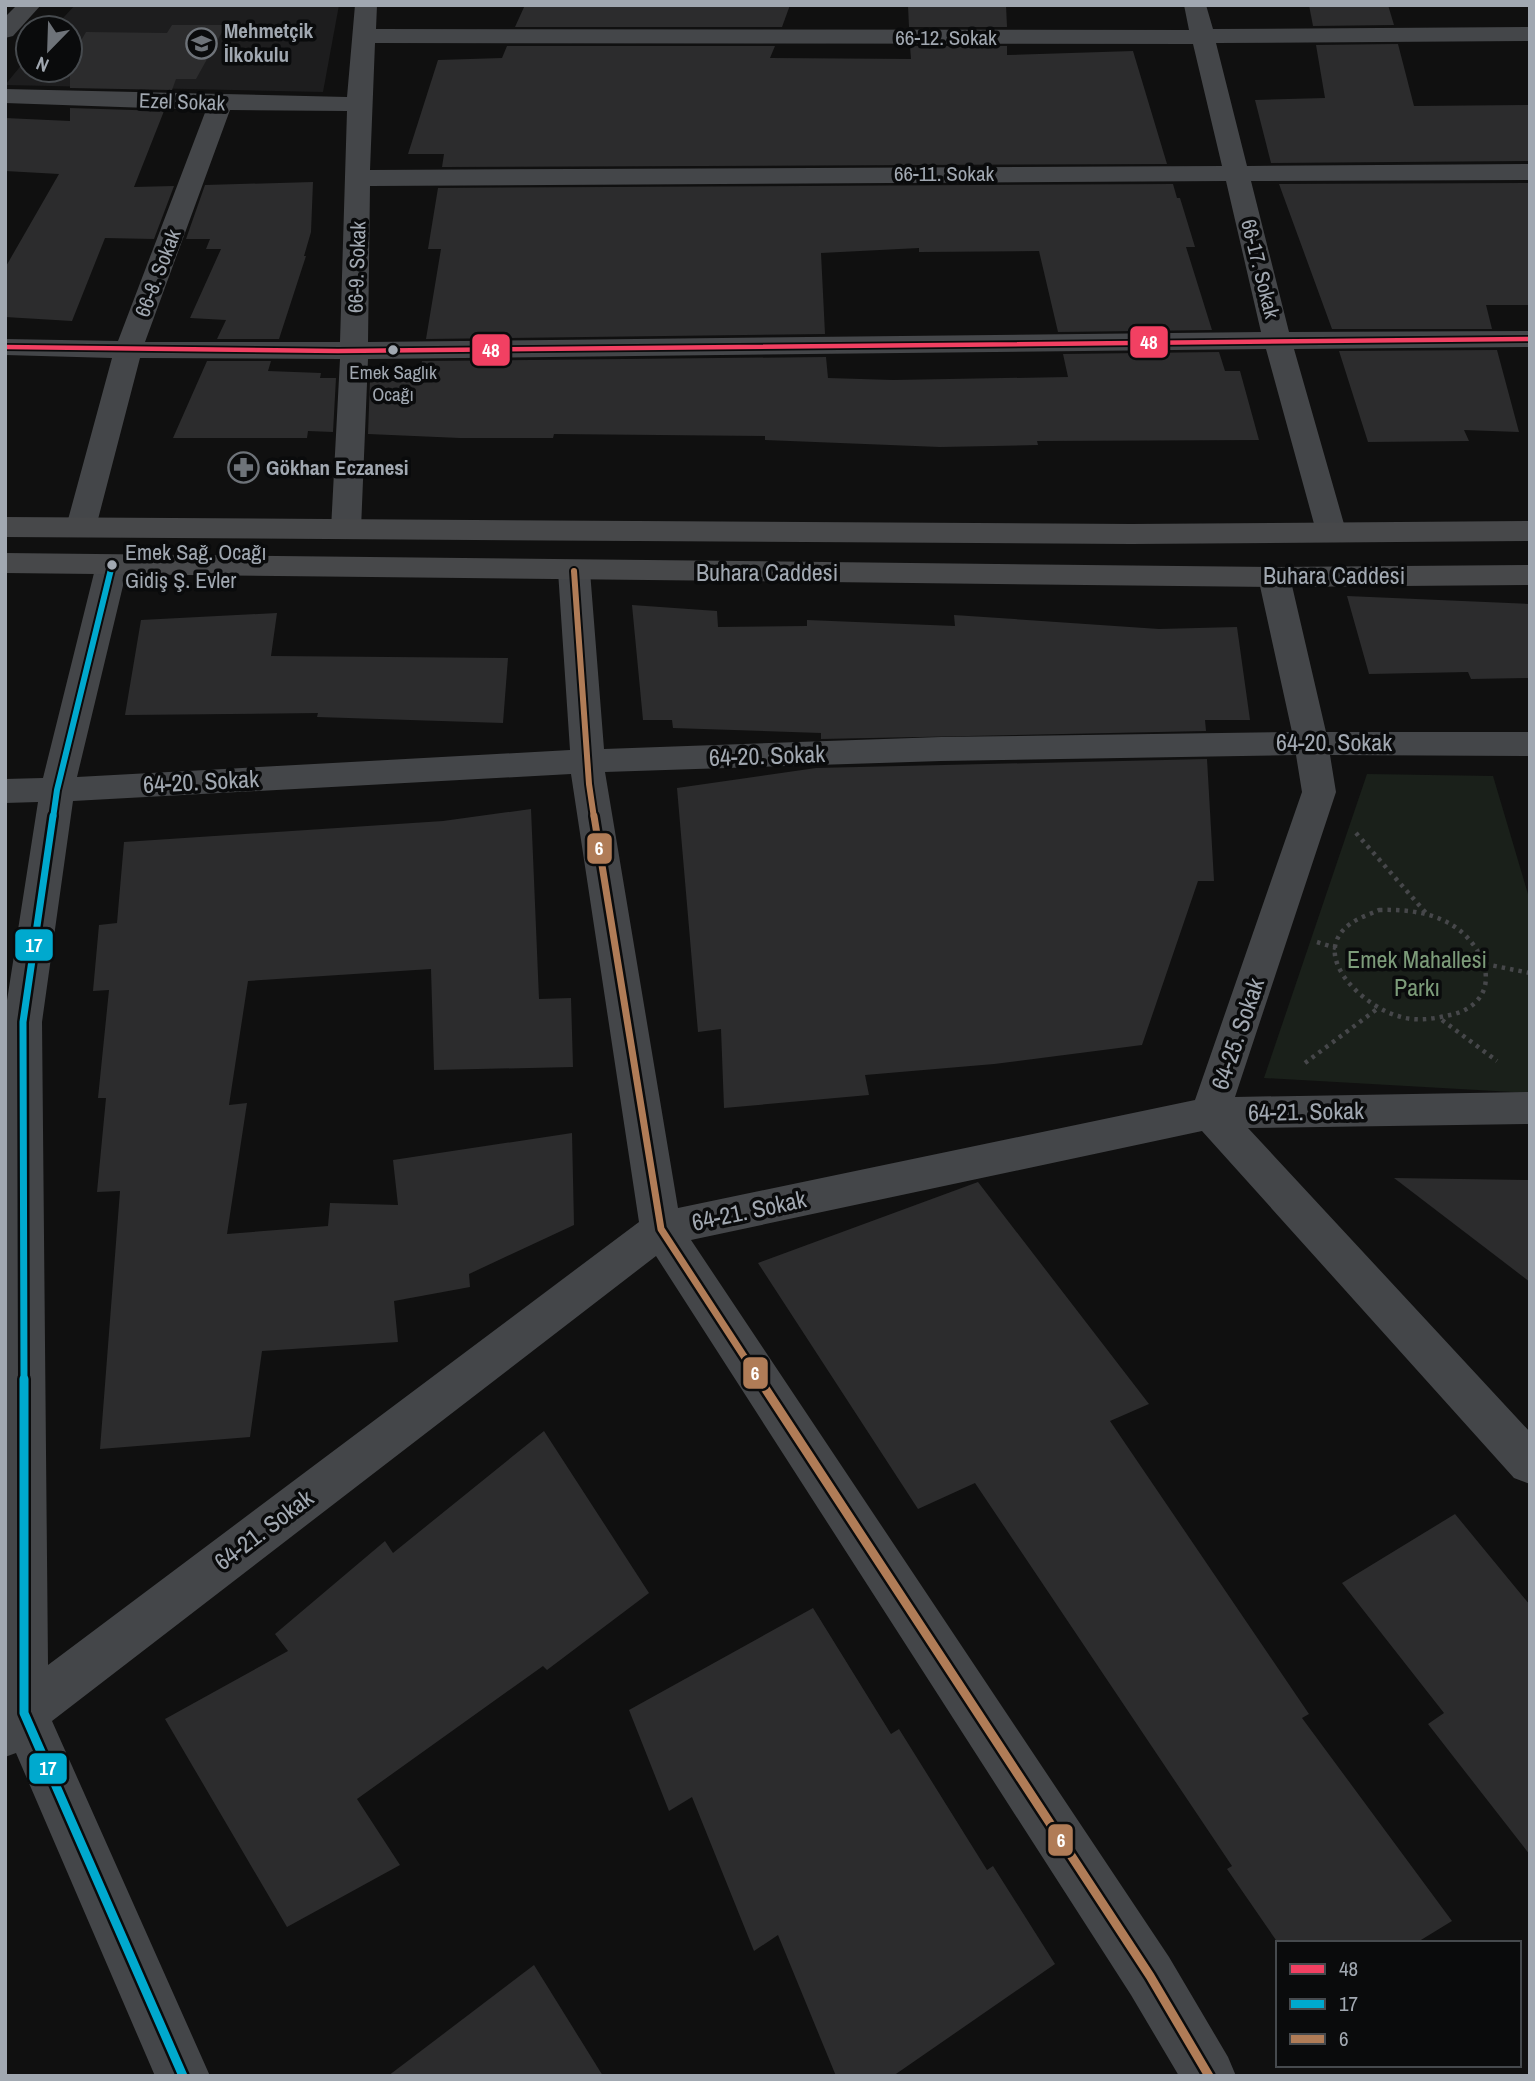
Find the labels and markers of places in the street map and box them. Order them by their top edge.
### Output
place label: Mehmetçik İlkokulu [224,16,313,69]
school or university icon: Mehmetçik İlkokulu [184,26,218,60]
marker: Emek Saglık Ocağı [386,343,400,357]
place label: Emek Saglık Ocağı [349,359,437,407]
pharmacy icon: Gökhan Eczanesi [226,451,260,485]
place label: Gökhan Eczanesi [266,453,409,482]
place label: Emek Sağ. Ocağı Gidiş Ş. Evler [125,537,266,595]
marker: Emek Sağ. Ocağı Gidiş Ş. Evler [105,558,119,572]

